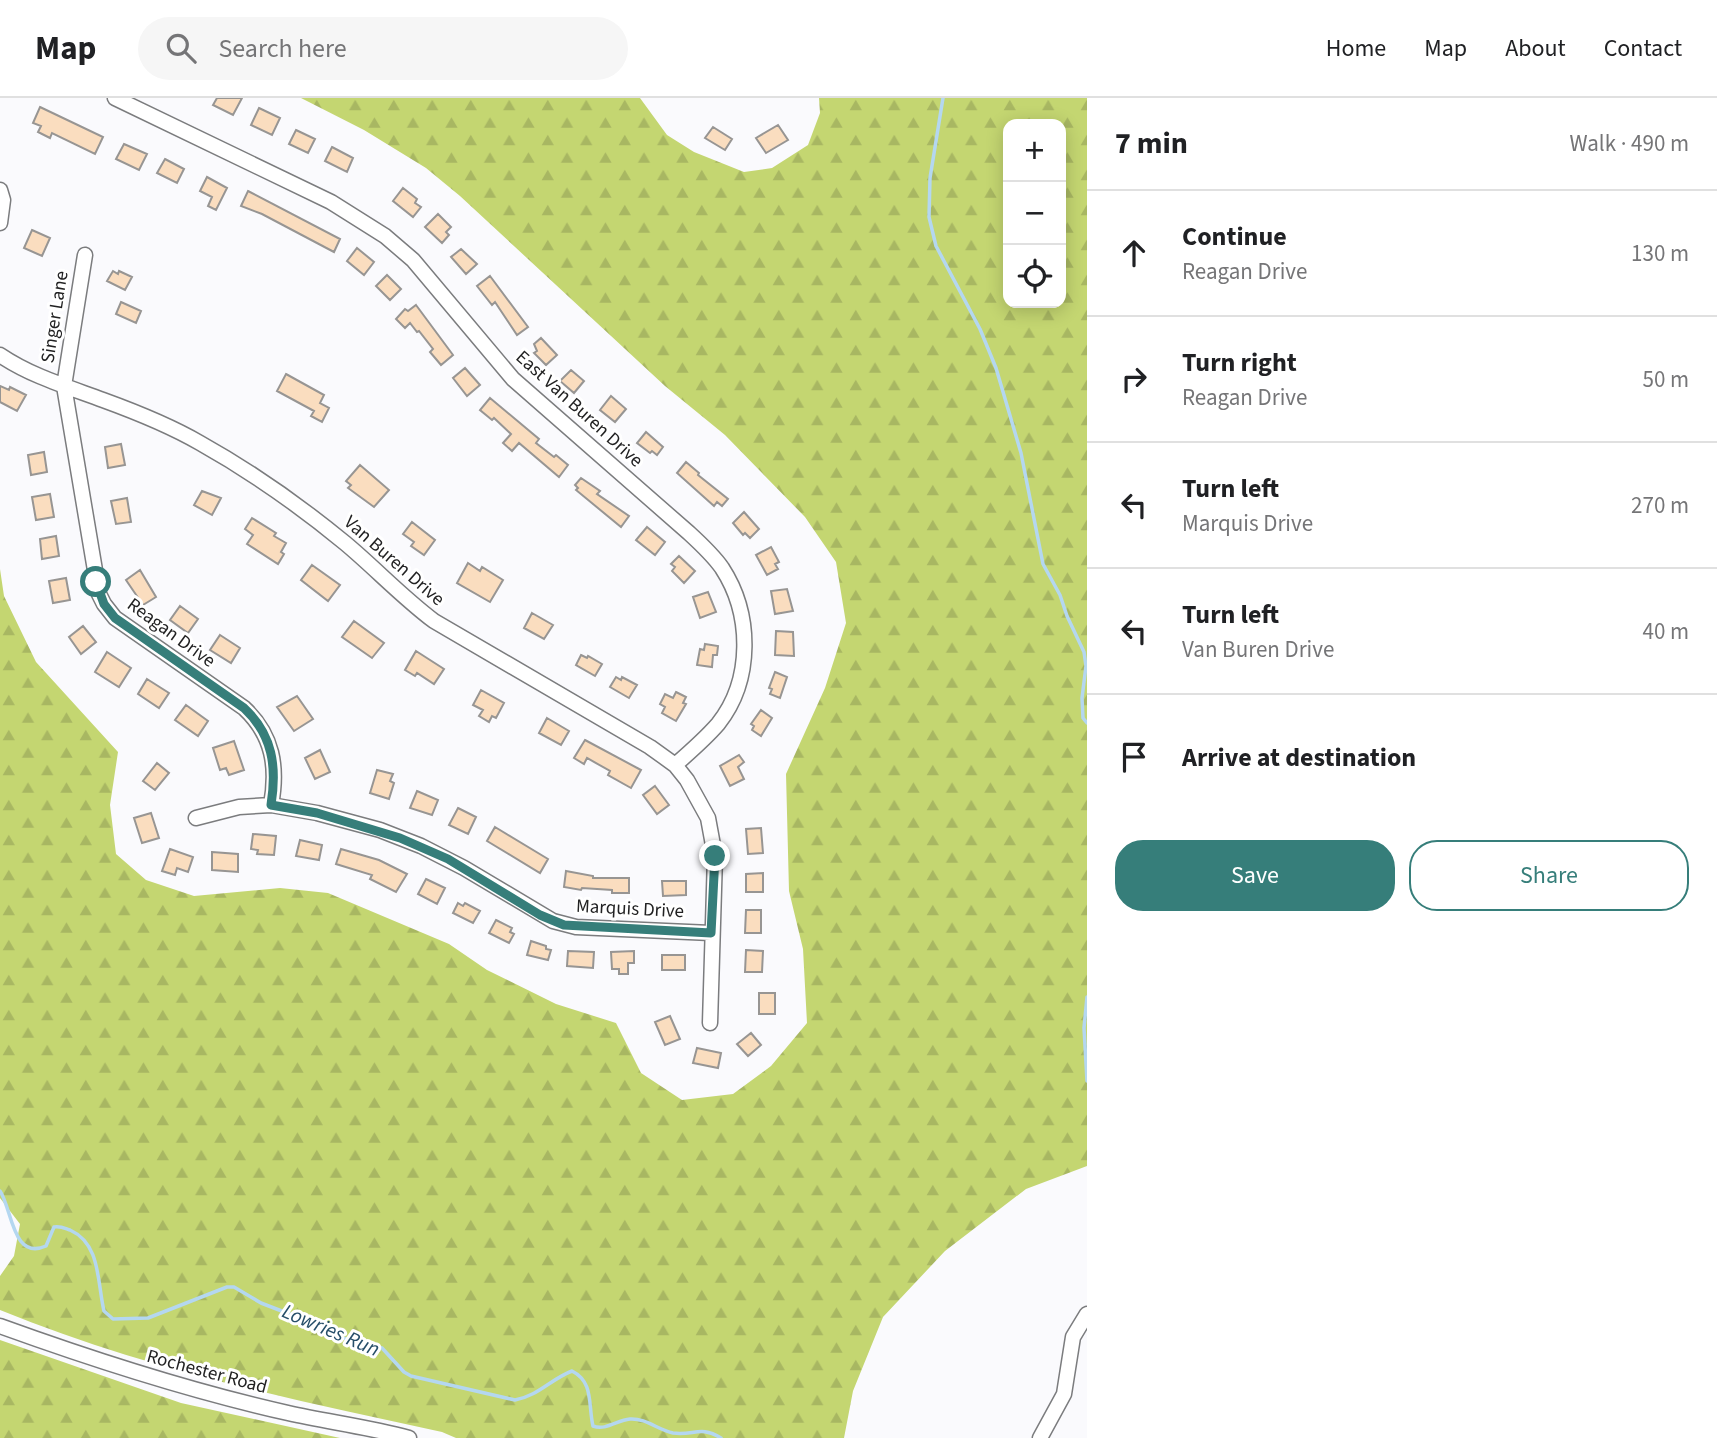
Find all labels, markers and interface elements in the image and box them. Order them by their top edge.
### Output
search box [138,17,628,80]
text: Map [35,25,96,72]
icon: search [162,29,200,67]
text: Search here [218,30,347,67]
text: Home [1326,31,1386,66]
text: Map [1424,31,1467,66]
text: About [1505,31,1566,66]
text: Contact [1604,31,1682,66]
map controls [1003,119,1066,308]
button: + [1003,119,1066,182]
text: 7 min [1115,122,1188,165]
text: Walk · 490 m [1570,127,1689,160]
button: − [1003,182,1066,245]
text: Continue [1182,218,1287,255]
icon: ahead [1115,234,1153,272]
text: 130 m [1631,237,1689,270]
button: locate [1003,245,1066,308]
text: Reagan Drive [1182,255,1307,288]
street label: Singer Lane [34,269,76,365]
street label: East Van Buren Drive [509,344,649,474]
text: Turn right [1182,344,1297,381]
icon: right [1115,360,1153,398]
text: 50 m [1642,363,1689,396]
text: Reagan Drive [1182,381,1307,414]
text: Turn left [1182,470,1279,507]
icon: left [1115,486,1153,524]
text: 270 m [1631,489,1689,522]
text: Marquis Drive [1182,507,1313,540]
street label: Van Buren Drive [338,510,450,612]
route start [80,566,111,597]
street label: Reagan Drive [121,592,221,674]
text: Turn left [1182,596,1279,633]
icon: left [1115,612,1153,650]
text: 40 m [1642,615,1689,648]
text: Van Buren Drive [1182,633,1334,666]
icon: arrive [1115,738,1153,776]
text: Arrive at destination [1182,739,1416,776]
route end [699,840,730,871]
button: Save [1115,840,1395,911]
button: Share [1409,840,1689,911]
street label: Marquis Drive [575,893,685,925]
water label: Lowries Run [278,1296,384,1364]
street label: Rochester Road [144,1343,270,1401]

